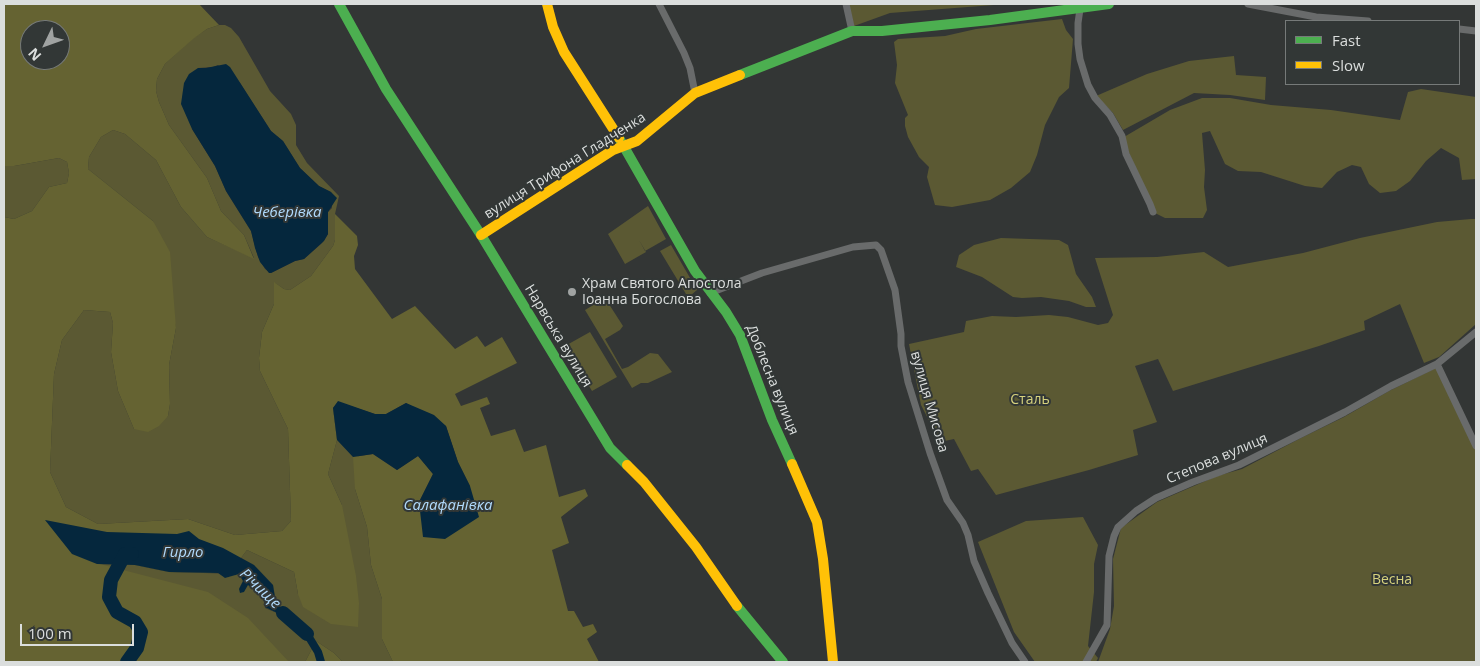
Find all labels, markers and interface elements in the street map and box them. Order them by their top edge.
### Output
north arrow [20,20,70,70]
legend [1285,20,1460,85]
text: Fast [1332,30,1361,50]
text: N [23,44,45,65]
text: Slow [1332,55,1365,75]
street label: вулиця Трифона Гладченка [481,109,649,223]
water label: Чеберівка [253,204,321,222]
place label: Храм Святого Апостола Іоанна Богослова [582,276,742,308]
street label: Нарвська вулиця [521,282,595,390]
marker: Храм Святого Апостола Іоанна Богослова [566,286,578,298]
street label: Доблесна вулиця [742,322,802,438]
street label: вулиця Мисова [907,349,951,455]
park label: Сталь [1010,392,1050,408]
street label: Степова вулиця [1164,430,1270,488]
water label: Салафанівка [404,497,492,515]
water label: Гирло [162,544,204,562]
water label: Річище [236,565,284,613]
park label: Весна [1372,572,1412,588]
scale bar [22,614,136,646]
text: 100 m [28,623,72,643]

